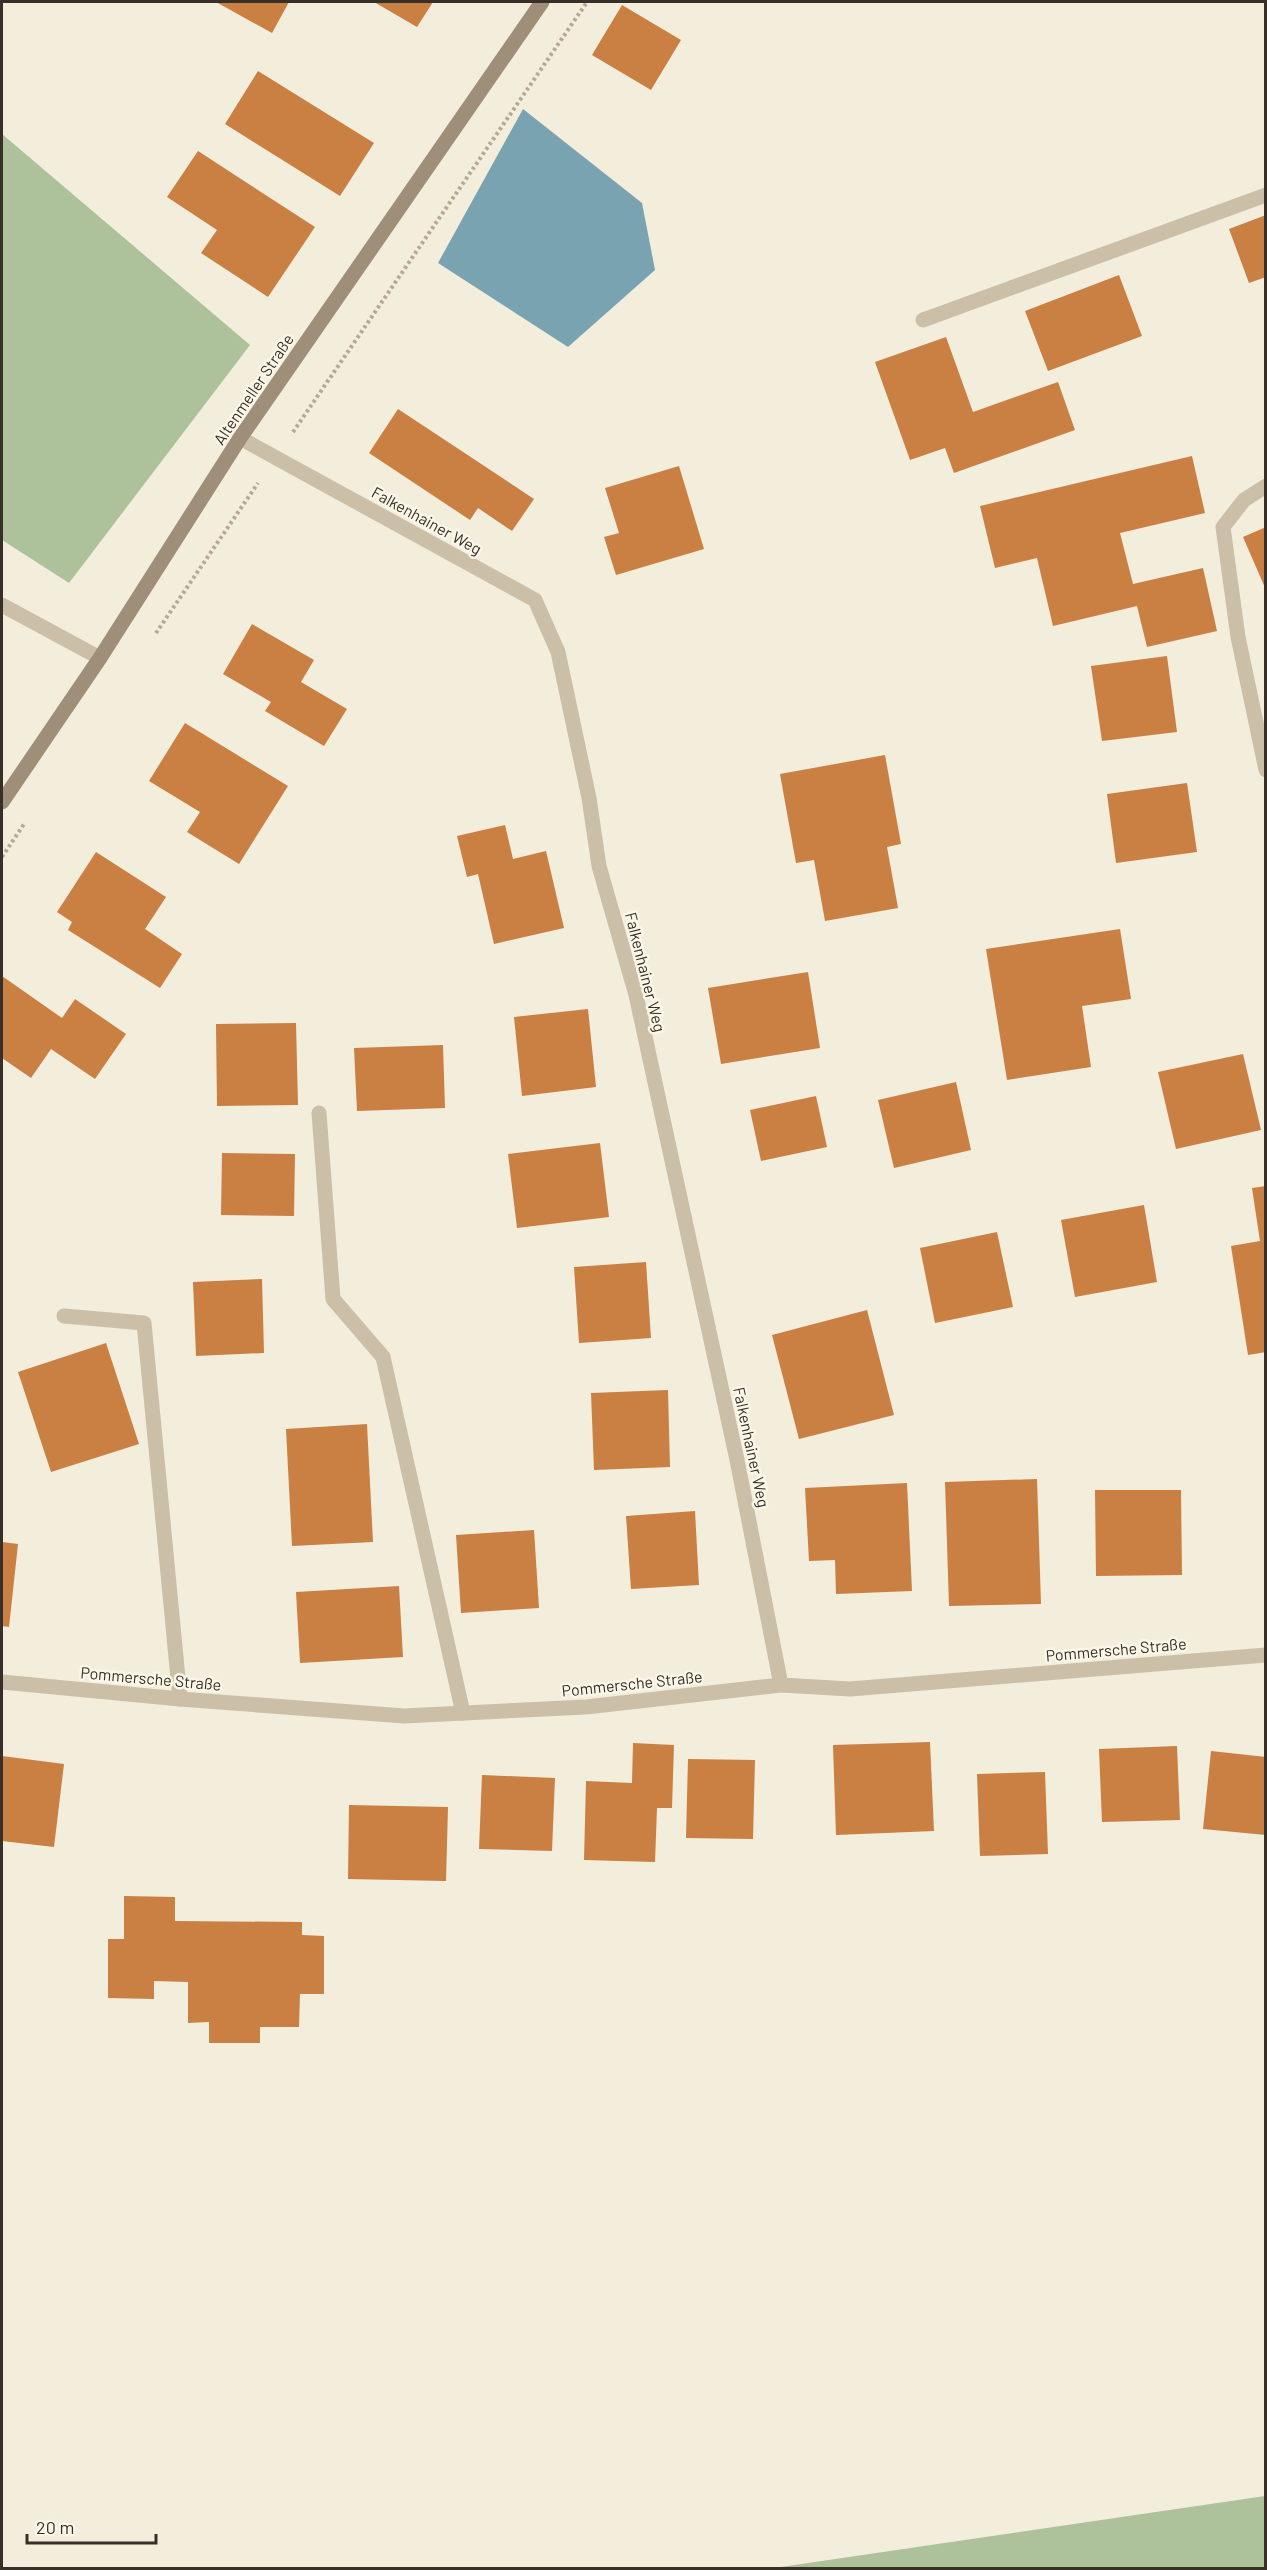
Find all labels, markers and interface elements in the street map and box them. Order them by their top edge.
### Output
street label: Altenmeller Straße [209,330,297,448]
street label: Falkenhainer Weg [369,482,485,558]
street label: Falkenhainer Weg [622,910,670,1034]
street label: Falkenhainer Weg [730,1385,774,1509]
street label: Pommersche Straße [1045,1633,1187,1665]
street label: Pommersche Straße [80,1662,222,1694]
street label: Pommersche Straße [561,1666,703,1700]
scale bar [27,2507,156,2545]
text: 20 m [36,2516,74,2538]

